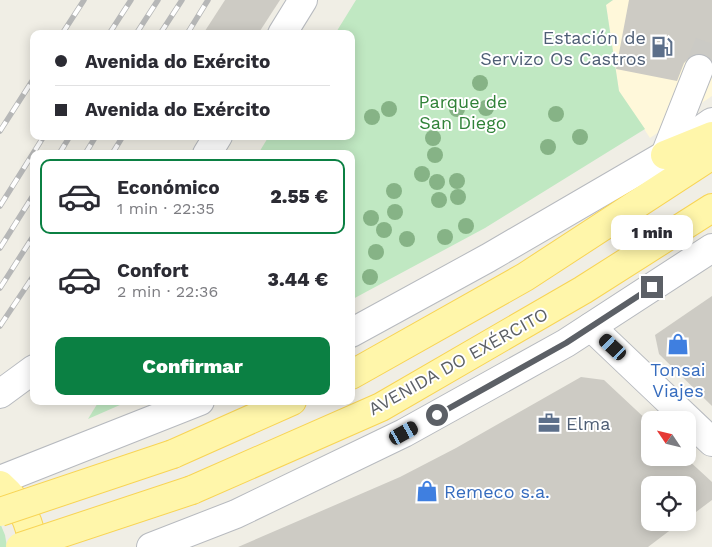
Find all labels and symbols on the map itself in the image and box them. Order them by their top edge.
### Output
place label: Estación de Servizo Os Castros [480,27,646,69]
fuel station icon: Estación de Servizo Os Castros [649,34,675,60]
park label: Parque de San Diego [419,91,507,133]
callout: 1 min [611,214,693,250]
route end [641,276,663,298]
street label: AVENIDA DO EXÉRCITO [364,303,552,419]
car [596,331,629,363]
shop icon: Tonsai Viajes [665,331,691,357]
place label: Tonsai Viajes [650,359,706,401]
route start [426,404,448,426]
office icon: Elma [536,410,562,436]
north arrow [641,411,696,466]
place label: Elma [566,413,610,434]
car [387,419,420,447]
shop icon: Remeco s.a. [414,478,440,504]
place label: Remeco s.a. [444,481,550,502]

